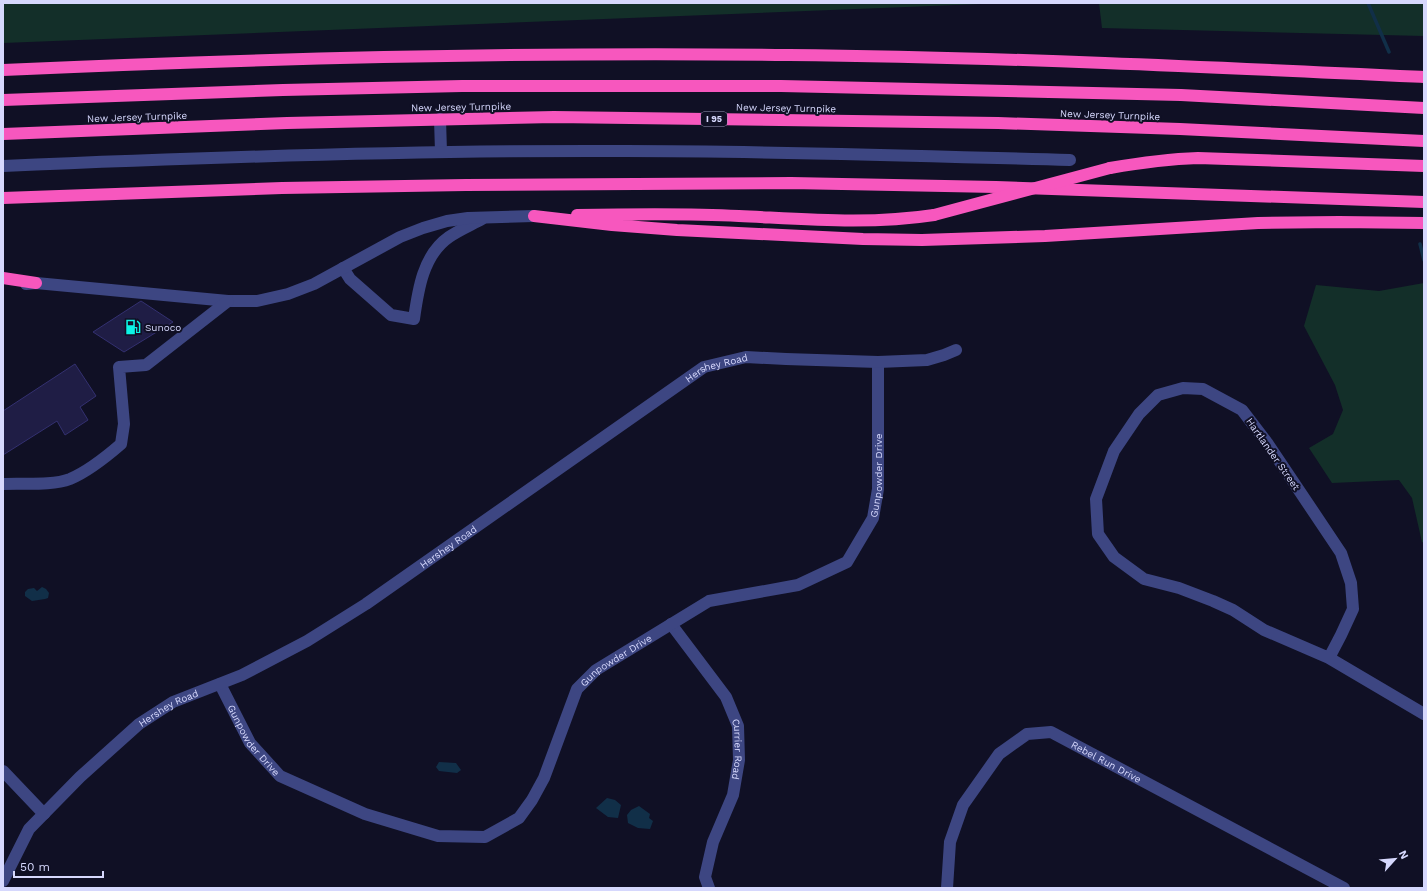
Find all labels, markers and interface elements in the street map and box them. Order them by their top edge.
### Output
street label: New Jersey Turnpike [411,101,511,113]
street label: New Jersey Turnpike [736,102,836,114]
street label: New Jersey Turnpike [1060,108,1161,122]
street label: New Jersey Turnpike [87,110,188,124]
road number: I 95 [701,112,727,126]
fuel station icon: Sunoco [124,318,142,336]
place label: Sunoco [145,322,181,333]
street label: Hershey Road [683,351,749,384]
street label: Hartlander Street [1244,416,1302,493]
street label: Gunpowder Drive [868,433,884,518]
street label: Hershey Road [418,523,478,570]
street label: Gunpowder Drive [578,632,654,688]
street label: Hershey Road [136,687,200,728]
street label: Gunpowder Drive [226,703,282,778]
street label: Currier Road [730,717,745,781]
street label: Rebel Run Drive [1070,738,1143,785]
north arrow [1375,839,1415,879]
text: N [1396,848,1411,861]
scale bar [14,853,103,879]
text: 50 m [20,860,50,874]

